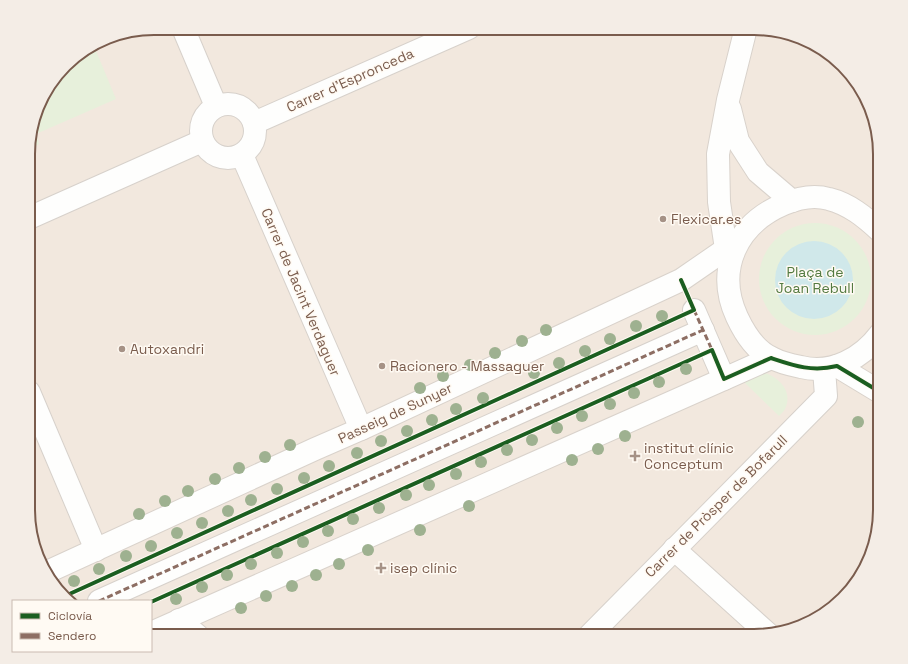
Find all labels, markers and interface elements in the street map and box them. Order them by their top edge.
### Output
street label: Carrer d’Espronceda [284,44,416,116]
street label: Carrer de Jacint Verdaguer [257,205,345,379]
place label: Flexicar.es [671,210,741,228]
marker: Flexicar.es [658,214,668,224]
park label: Plaça de Joan Rebull [776,263,854,297]
place label: Autoxandri [130,340,204,358]
marker: Autoxandri [117,344,127,354]
place label: Racionero - Massaguer [390,357,544,375]
marker: Racionero - Massaguer [377,361,387,371]
street label: Passeig de Sunyer [335,379,455,447]
street label: Carrer de Pròsper de Bofarull [641,431,791,581]
place label: institut clínic Conceptum [644,439,734,473]
marker: institut clínic Conceptum [629,450,641,462]
place label: isep clínic [390,559,457,577]
marker: isep clínic [375,562,387,574]
legend [12,600,152,652]
text: Ciclovía [48,608,92,624]
text: Sendero [48,628,96,644]

